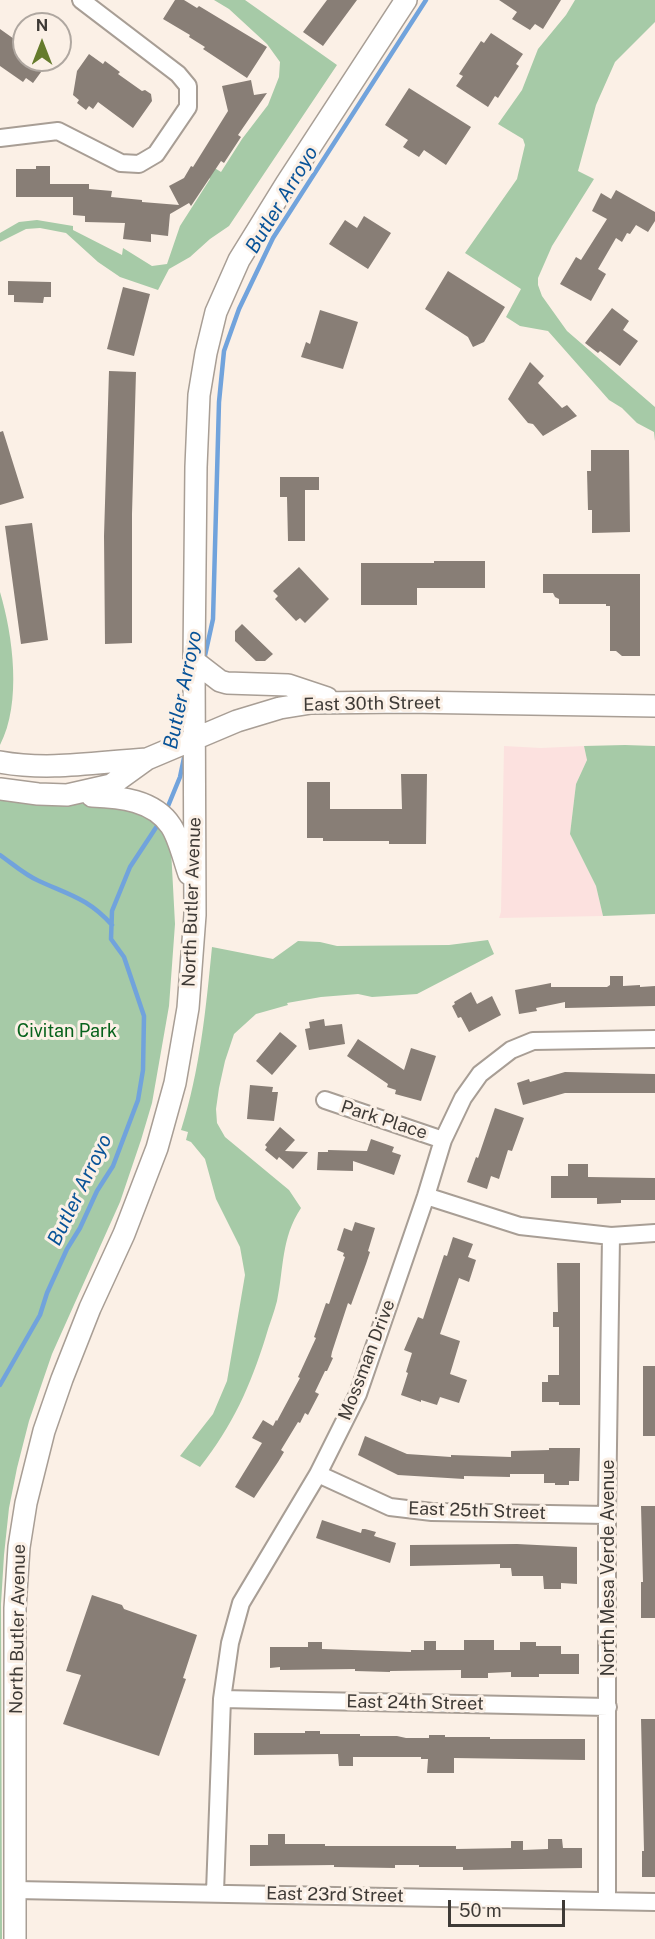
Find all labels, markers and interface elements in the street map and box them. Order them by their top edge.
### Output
north arrow [12,12,72,72]
text: N [36,16,48,35]
water label: Butler Arroyo [241,142,323,258]
water label: Butler Arroyo [159,629,207,751]
street label: East 30th Street [303,692,441,716]
street label: North Butler Avenue [178,817,206,987]
park label: Civitan Park [17,1020,117,1042]
street label: Park Place [338,1096,430,1144]
water label: Butler Arroyo [43,1131,117,1249]
street label: Mossman Drive [334,1297,400,1423]
street label: North Mesa Verde Avenue [597,1459,619,1677]
street label: East 25th Street [408,1498,546,1524]
street label: North Butler Avenue [6,1544,30,1714]
street label: East 24th Street [346,1691,484,1715]
street label: East 23rd Street [266,1883,404,1907]
scale bar [451,1888,568,1926]
text: 50 m [459,1900,502,1921]

